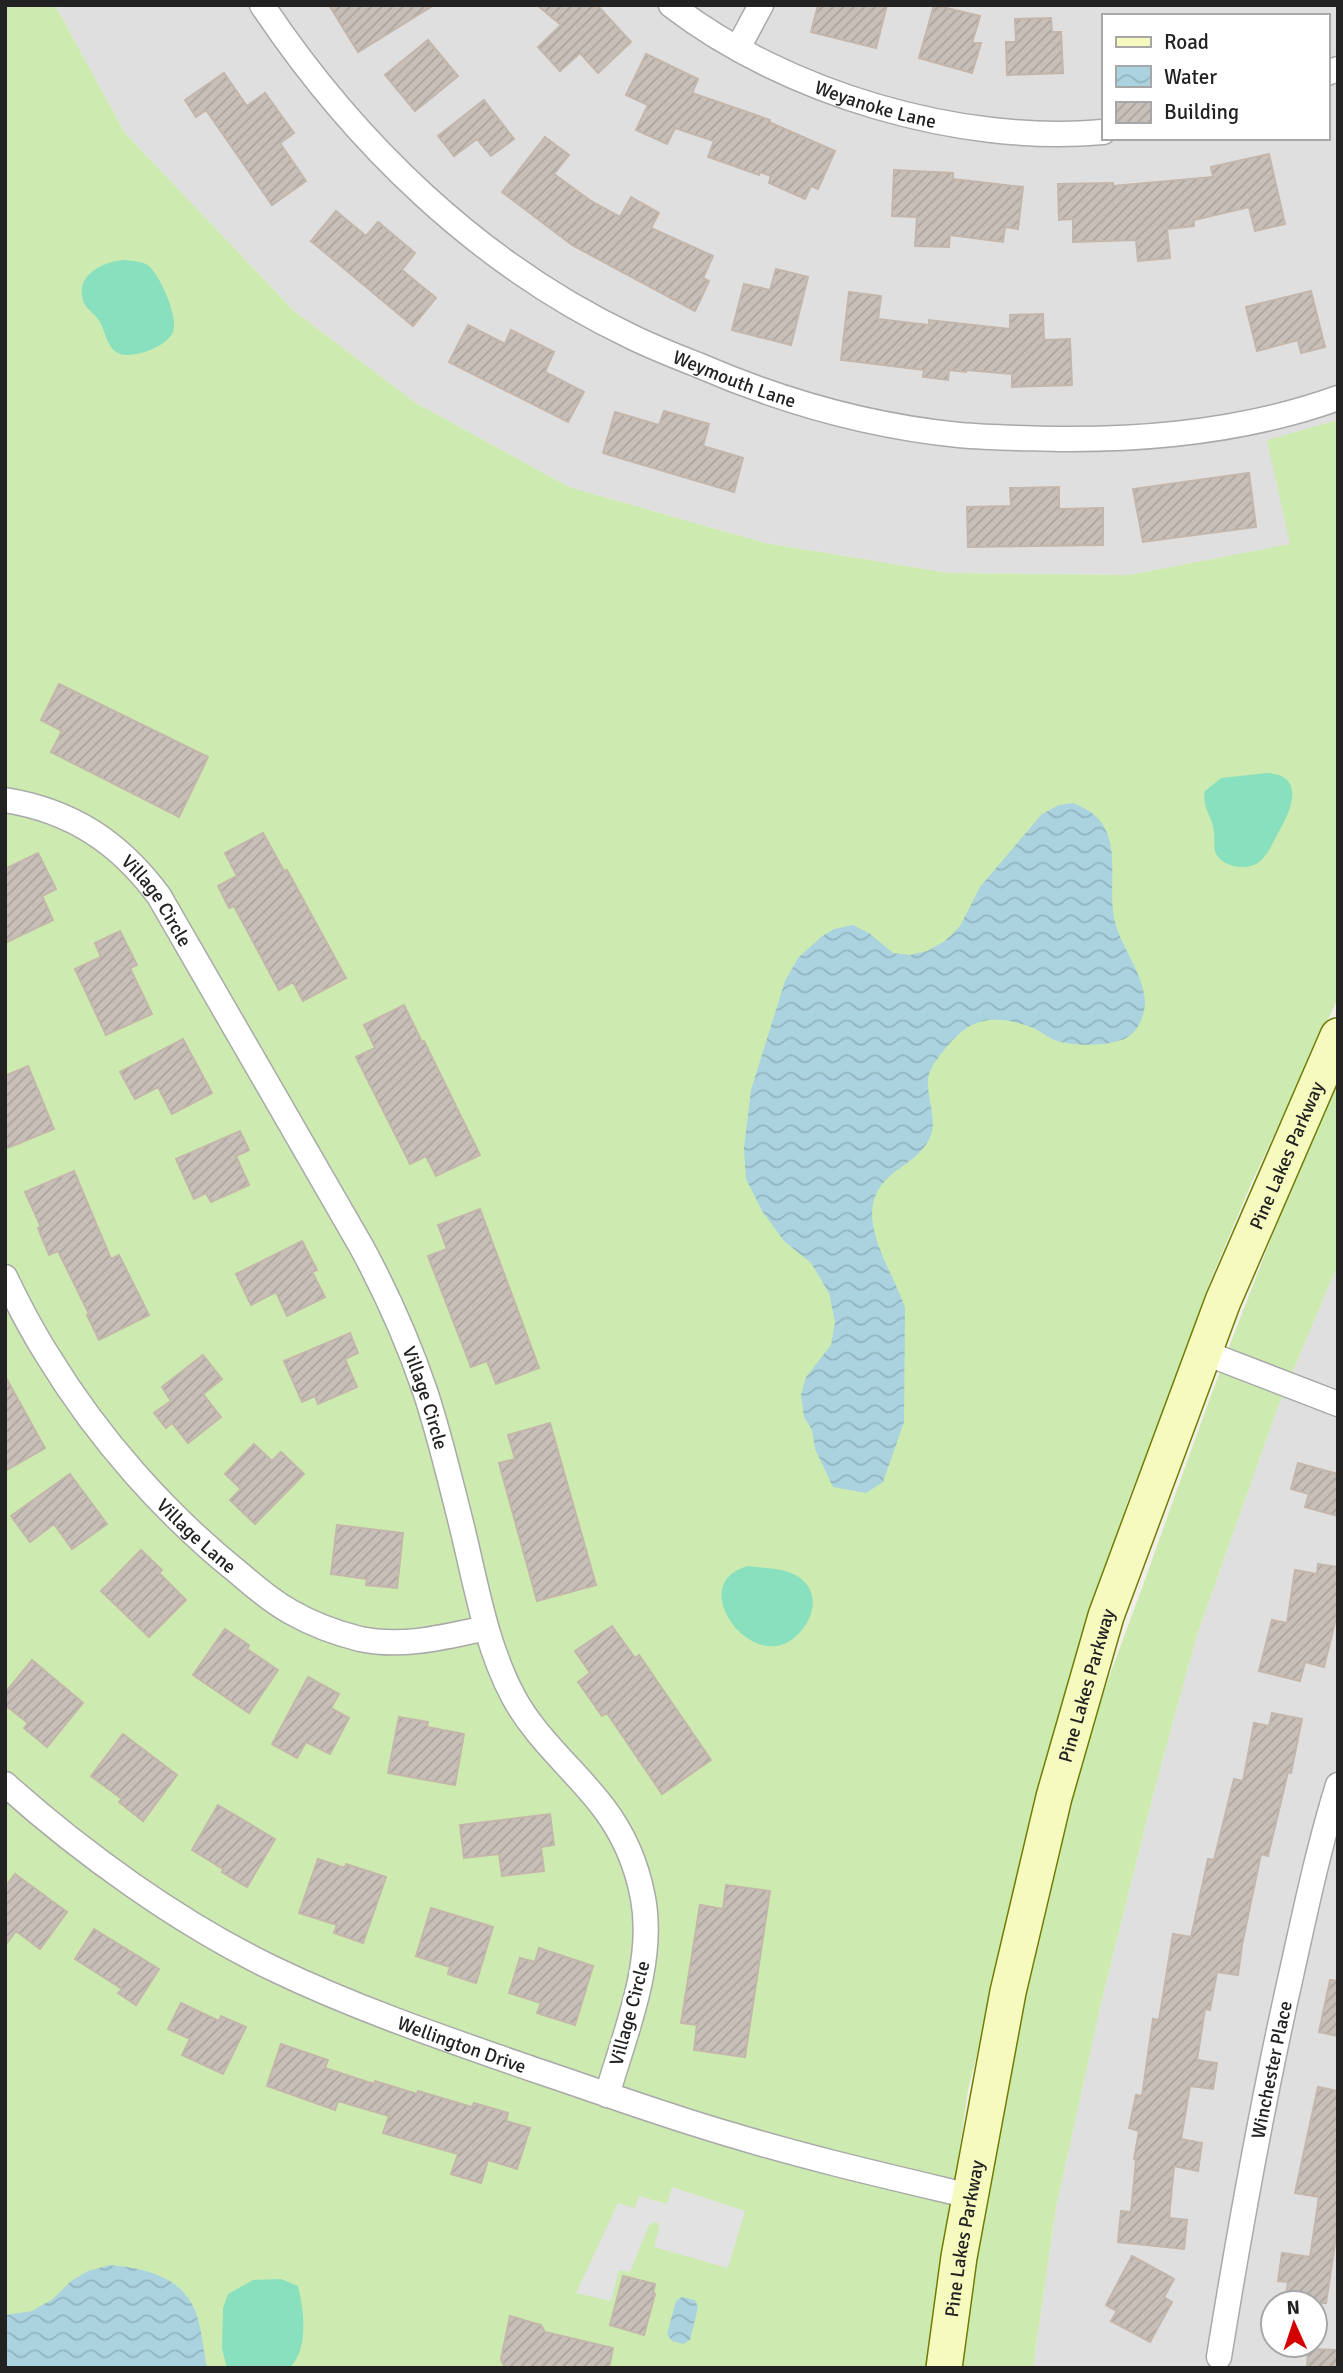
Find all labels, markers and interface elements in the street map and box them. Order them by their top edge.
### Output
legend [1102,14,1329,140]
text: Road [1164,29,1209,55]
text: Water [1164,64,1217,90]
street label: Weyanoke Lane [811,75,938,134]
text: Building [1164,99,1239,125]
street label: Weymouth Lane [669,345,799,414]
street label: Village Circle [116,850,197,951]
street label: Pine Lakes Parkway [1244,1078,1330,1233]
street label: Village Circle [397,1343,453,1452]
street label: Village Lane [151,1494,241,1579]
street label: Pine Lakes Parkway [1054,1605,1121,1765]
street label: Village Circle [604,1958,655,2068]
street label: Winchester Place [1246,1999,1298,2141]
street label: Wellington Drive [394,2011,529,2079]
street label: Pine Lakes Parkway [940,2158,990,2319]
north arrow [1259,2289,1329,2359]
text: N [1286,2296,1300,2320]

